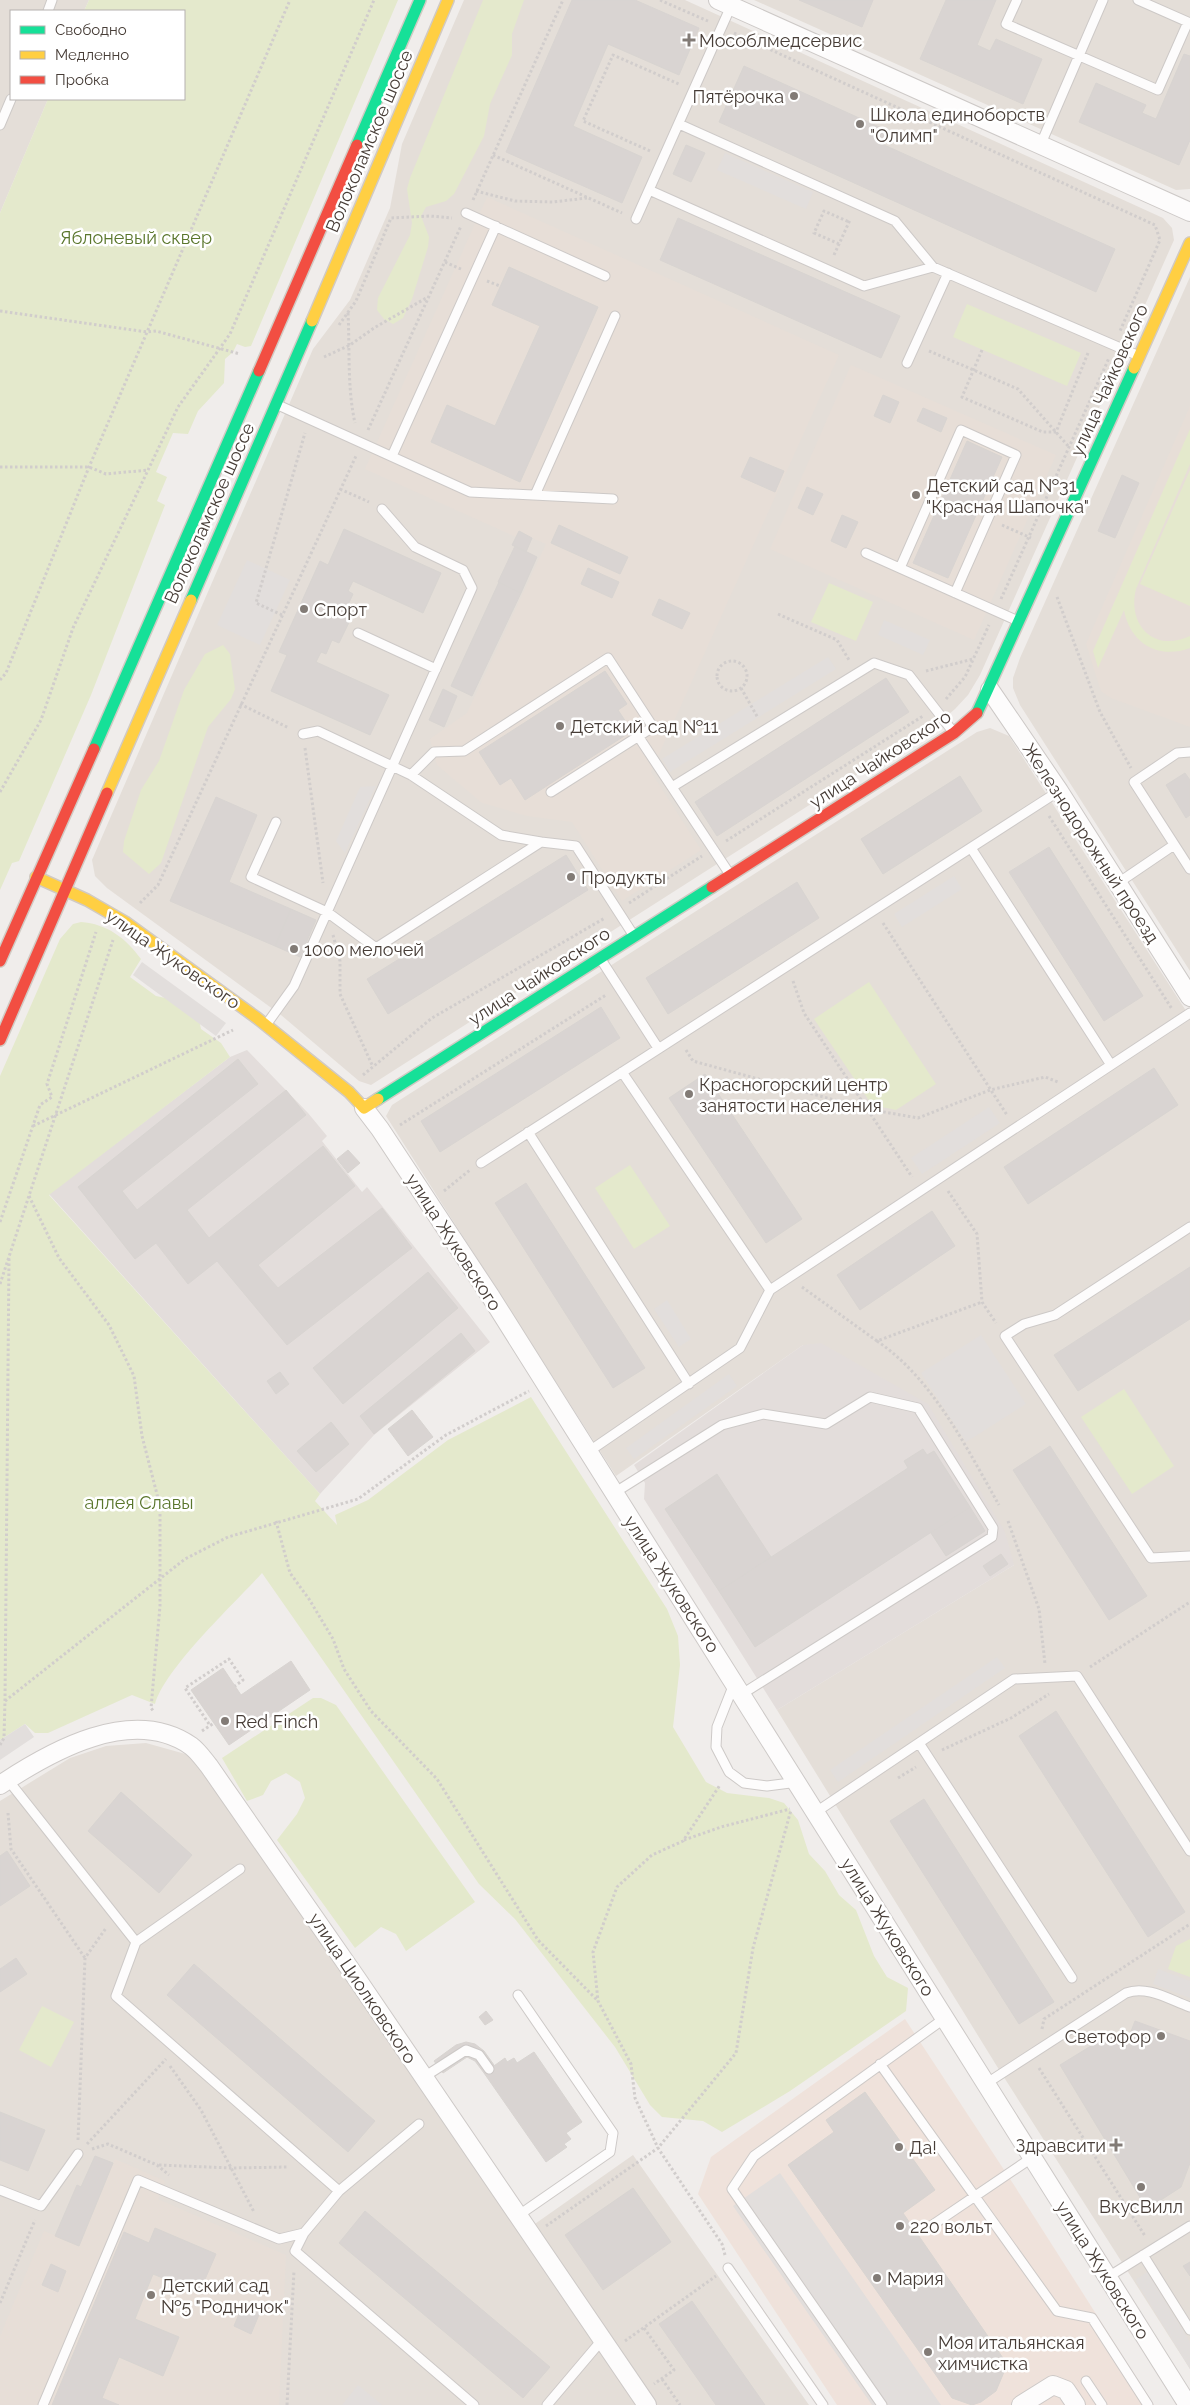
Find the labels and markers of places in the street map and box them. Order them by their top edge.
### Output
place label: Мособлмедсервис [699,30,862,51]
marker: Мособлмедсервис [683,34,695,46]
place label: Пятёрочка [692,86,784,107]
marker: Пятёрочка [788,90,800,102]
place label: Школа единоборств "Олимп" [870,104,1045,146]
marker: Школа единоборств "Олимп" [854,118,866,130]
place label: Детский сад №31 "Красная Шапочка" [926,475,1089,517]
marker: Детский сад №31 "Красная Шапочка" [910,489,922,501]
place label: Спорт [314,599,367,620]
marker: Спорт [298,603,310,615]
place label: Детский сад №11 [570,716,719,737]
marker: Детский сад №11 [554,720,566,732]
place label: Продукты [581,867,666,888]
marker: Продукты [565,871,577,883]
place label: 1000 мелочей [304,939,424,960]
marker: 1000 мелочей [288,943,300,955]
place label: Красногорский центр занятости населения [699,1074,888,1116]
marker: Красногорский центр занятости населения [683,1088,695,1100]
place label: Red Finch [235,1711,318,1732]
marker: Red Finch [219,1715,231,1727]
place label: Светофор [1065,2026,1151,2047]
marker: Светофор [1155,2030,1167,2042]
place label: Здравсити [1016,2135,1106,2156]
place label: Да! [909,2137,937,2158]
marker: Здравсити [1110,2139,1122,2151]
marker: Да! [893,2141,905,2153]
marker: ВкусВилл [1135,2181,1147,2193]
place label: ВкусВилл [1099,2196,1183,2217]
place label: 220 вольт [910,2216,993,2237]
marker: 220 вольт [894,2220,906,2232]
place label: Мария [887,2268,944,2289]
marker: Мария [871,2272,883,2284]
place label: Детский сад №5 "Родничок" [161,2275,289,2317]
marker: Детский сад №5 "Родничок" [145,2289,157,2301]
place label: Моя итальянская химчистка [938,2332,1084,2374]
marker: Моя итальянская химчистка [922,2346,934,2358]

